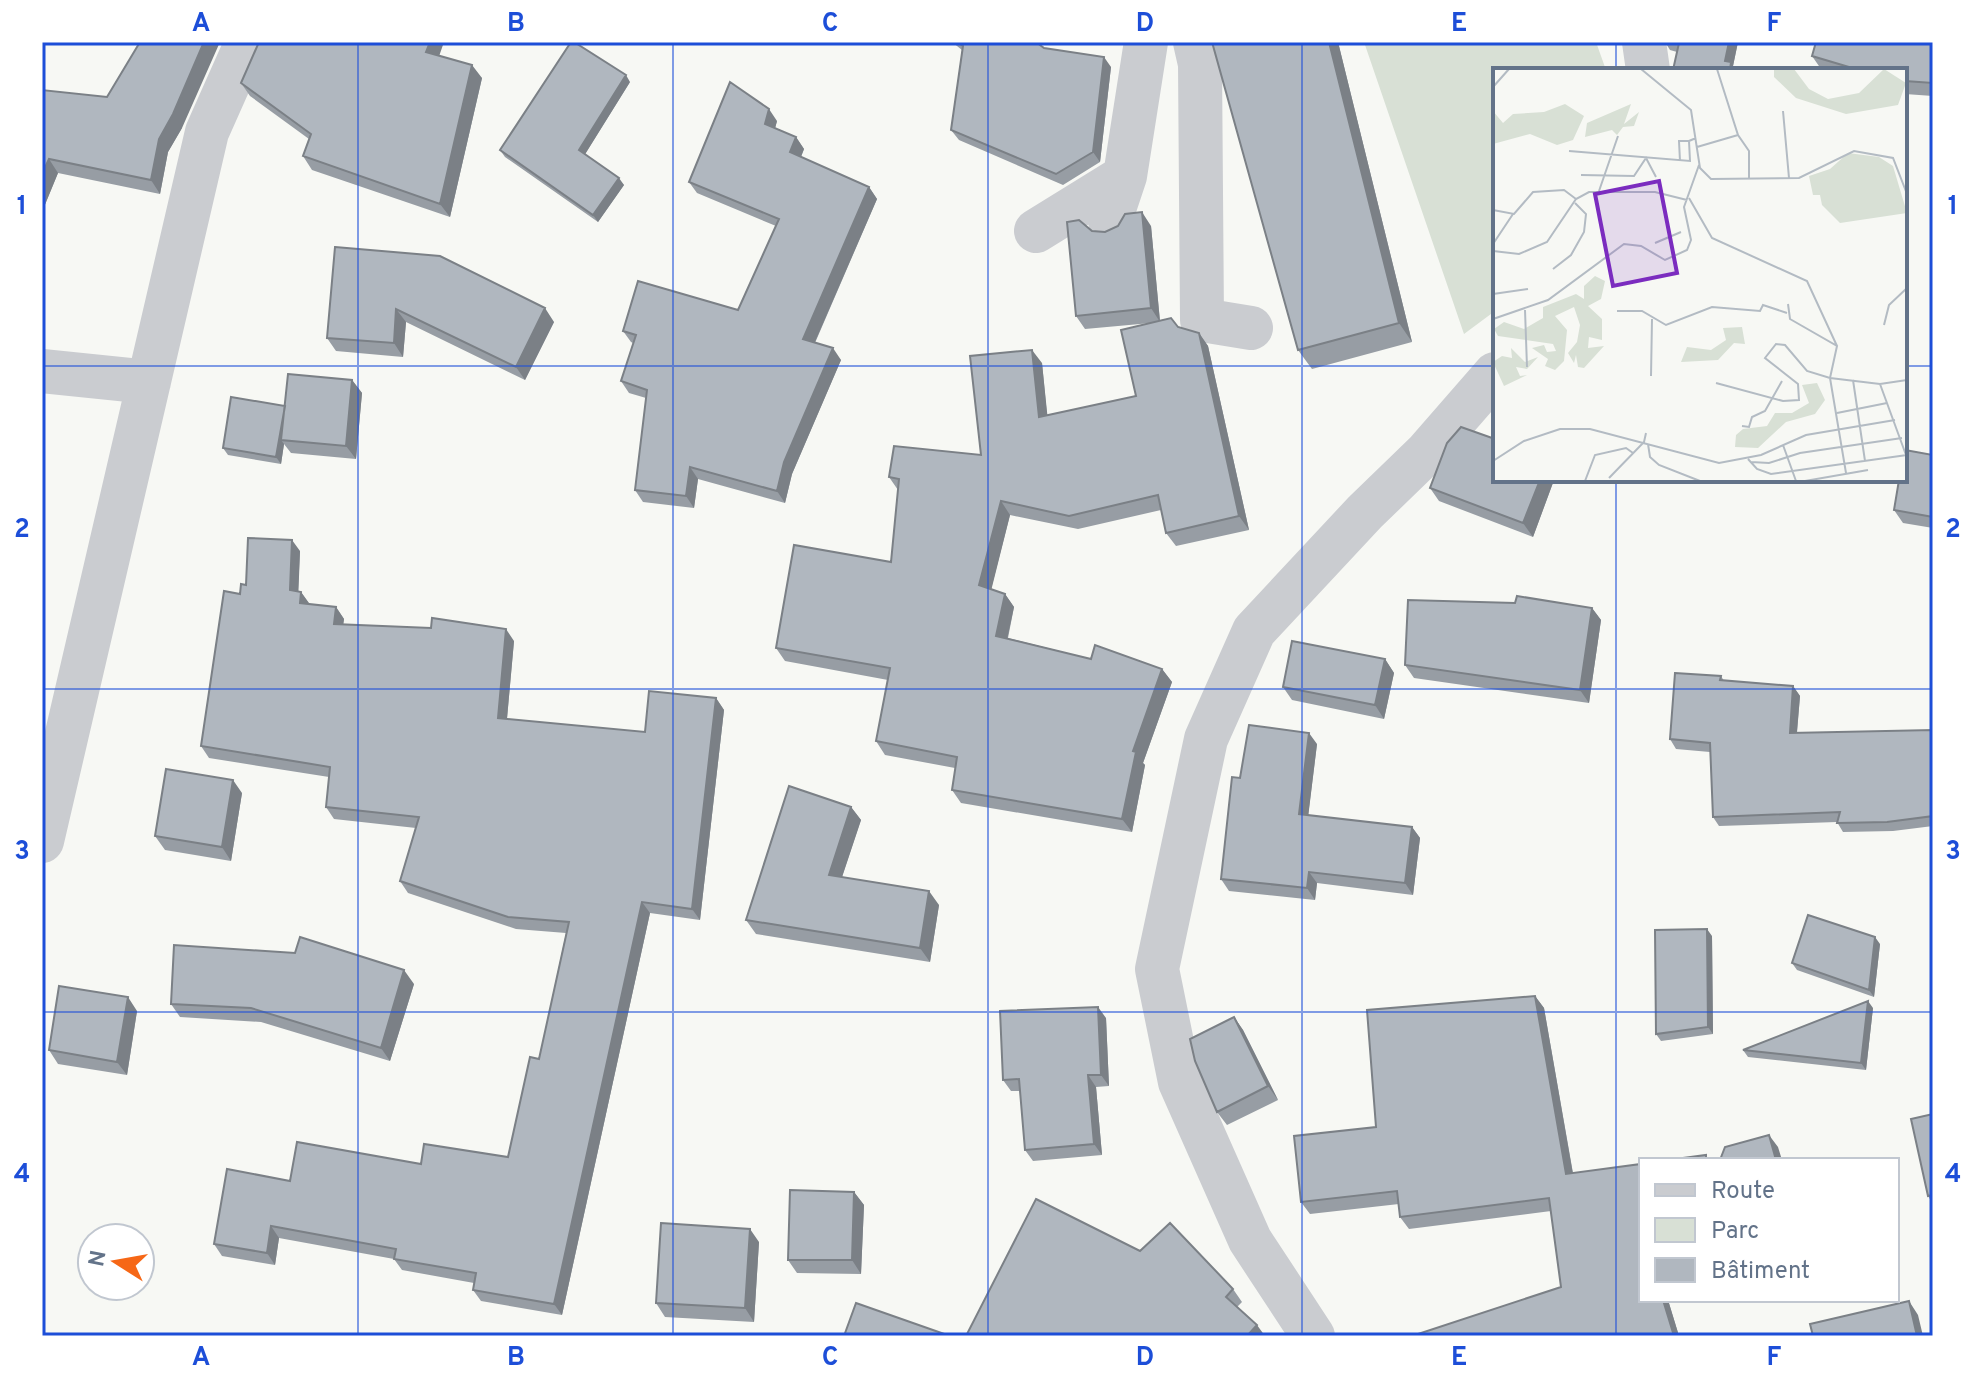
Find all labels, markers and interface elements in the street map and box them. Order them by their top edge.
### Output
text: A [192,8,210,41]
text: B [507,8,525,41]
text: C [822,8,838,41]
text: D [1136,8,1154,41]
text: E [1451,8,1467,41]
text: F [1767,8,1782,41]
inset map [1493,68,1907,482]
text: 1 [17,191,27,224]
text: 1 [1948,191,1958,224]
text: 2 [14,514,30,547]
text: 2 [1945,514,1961,547]
text: 3 [14,836,30,869]
text: 3 [1945,836,1961,869]
legend [1639,1158,1899,1302]
text: 4 [14,1159,30,1192]
text: 4 [1945,1159,1961,1192]
text: Route [1711,1177,1775,1207]
text: Parc [1711,1217,1759,1247]
north arrow [76,1222,156,1302]
text: N [84,1248,114,1269]
text: Bâtiment [1711,1257,1810,1287]
text: A [192,1342,210,1375]
text: B [507,1342,525,1375]
text: C [822,1342,838,1375]
text: D [1136,1342,1154,1375]
text: E [1451,1342,1467,1375]
text: F [1767,1342,1782,1375]

